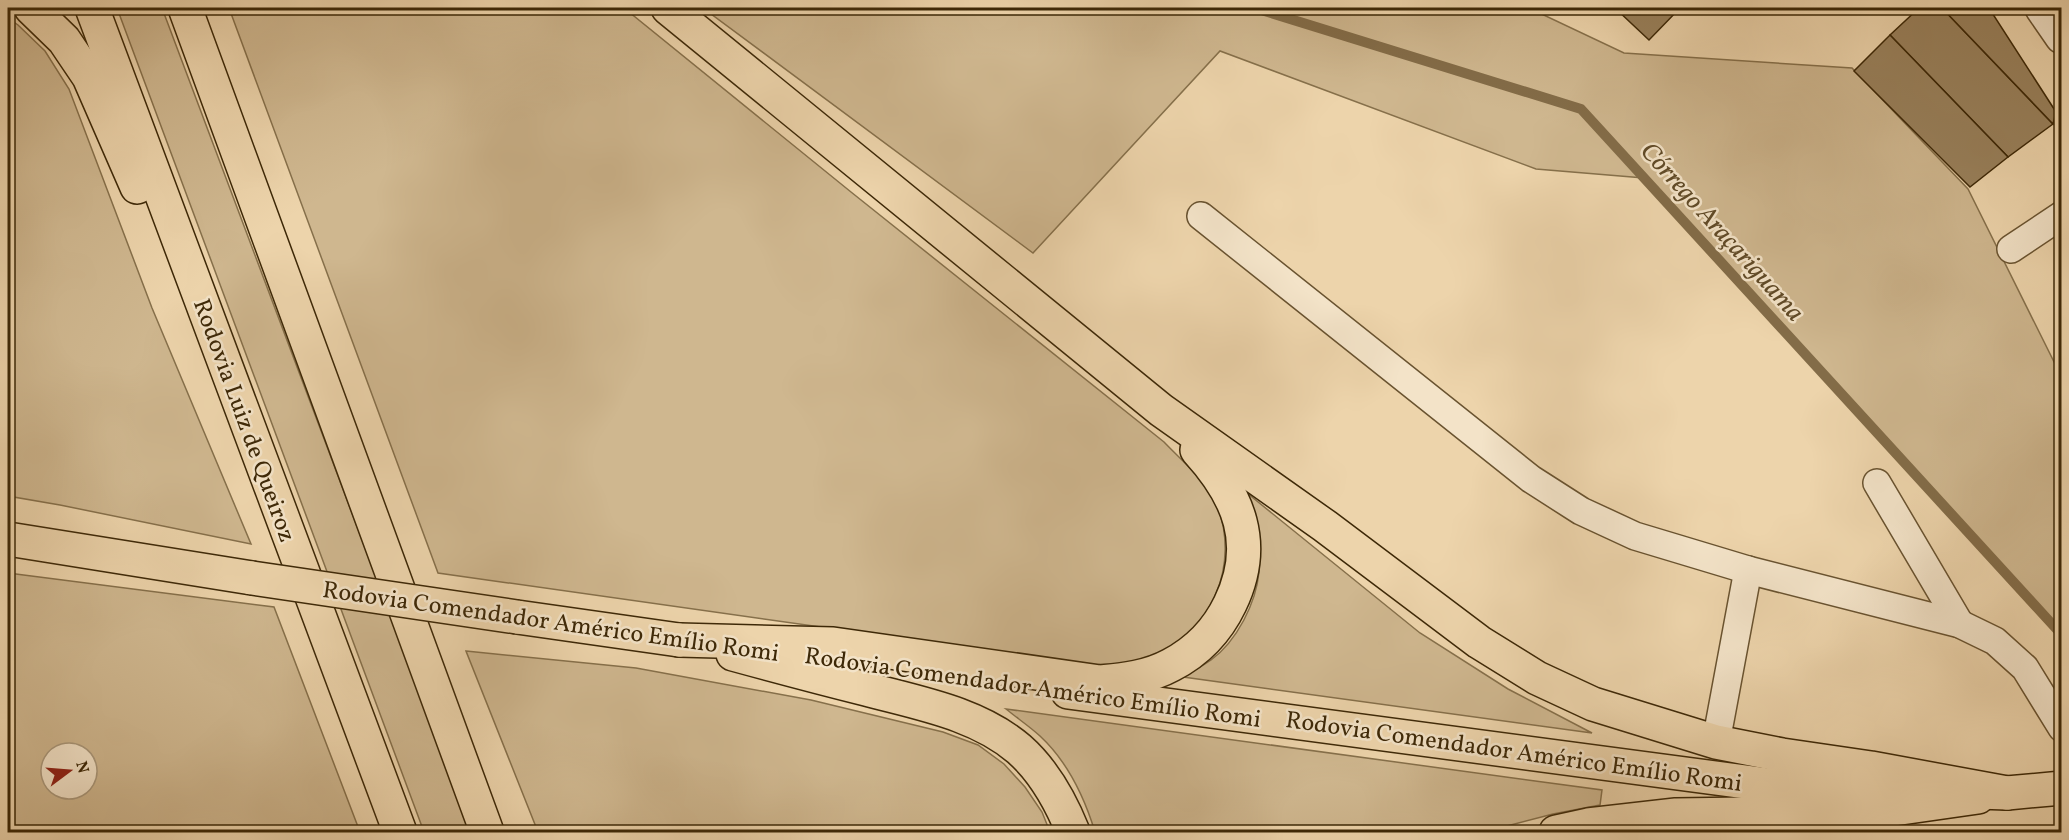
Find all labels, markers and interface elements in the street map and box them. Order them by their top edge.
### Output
water label: Córrego Araçariguama [1631,135,1812,330]
street label: Rodovia Luiz de Queiroz [183,294,303,547]
street label: Rodovia Comendador Américo Emílio Romi [320,574,781,672]
street label: Rodovia Comendador Américo Emílio Romi [802,640,1263,738]
street label: Rodovia Comendador Américo Emílio Romi [1283,704,1744,802]
north arrow [39,741,99,801]
text: N [69,759,94,776]

